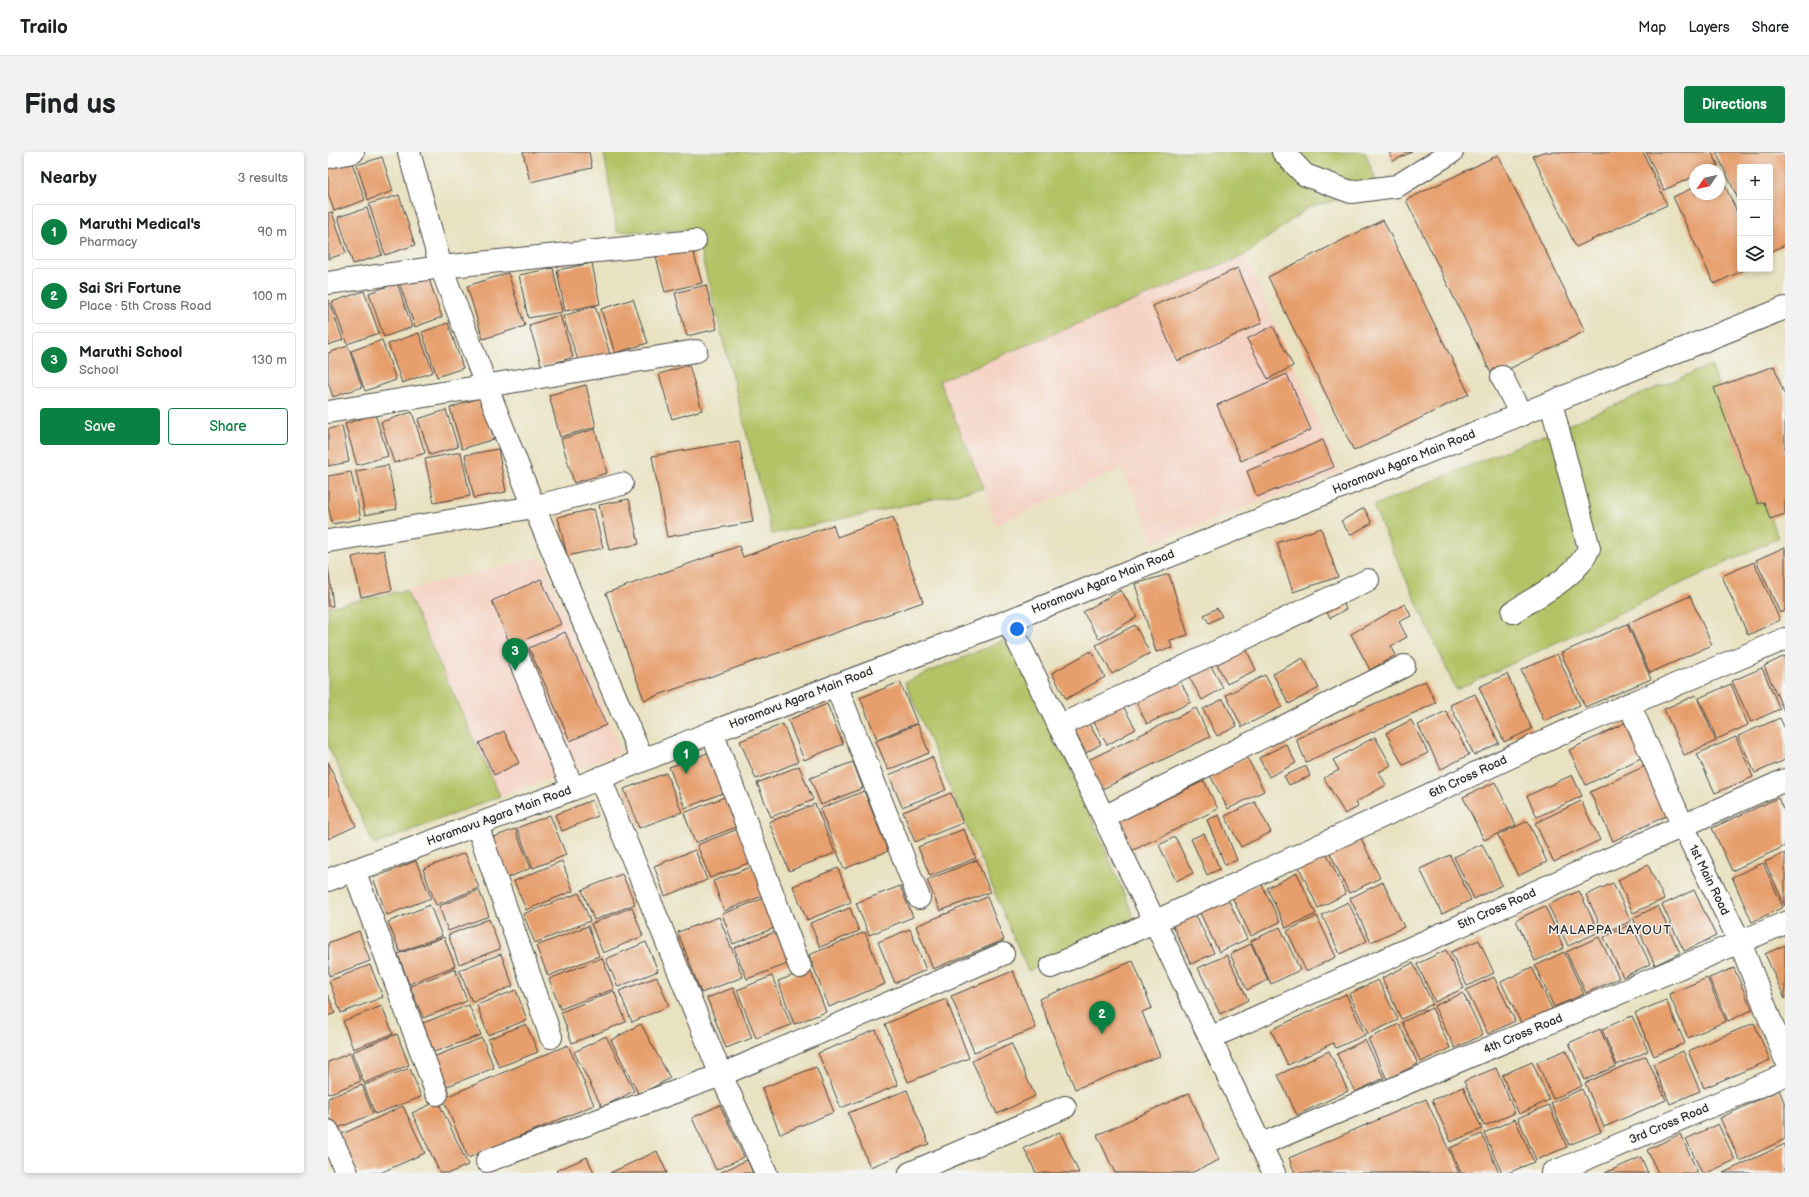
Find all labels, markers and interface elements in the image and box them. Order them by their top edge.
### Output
text: Trailo [20,16,68,39]
text: Map [1638,19,1666,36]
text: Layers [1688,19,1730,36]
text: Share [1752,19,1789,36]
button: Directions [1684,86,1785,123]
text: Find us [24,88,116,121]
north arrow [1689,164,1725,200]
map controls [1737,164,1773,272]
button: + [1737,164,1773,200]
text: Nearby [40,168,97,188]
text: 3 results [237,170,288,186]
button: − [1737,200,1773,236]
text: Maruthi Medical's [79,215,201,234]
text: 1 [51,224,57,240]
text: 90 m [258,224,287,240]
text: Pharmacy [79,234,137,250]
button: layers [1737,236,1773,272]
text: Sai Sri Fortune [79,279,181,298]
text: 2 [50,288,58,304]
text: 100 m [252,288,287,304]
text: Place · 5th Cross Road [79,298,211,314]
text: Maruthi School [79,343,182,362]
text: 3 [50,352,58,368]
text: 130 m [252,352,287,368]
text: School [79,362,119,378]
button: Save [40,408,160,445]
button: Share [168,408,288,445]
street label: Horamavu Agara Main Road [1330,426,1478,498]
street label: Horamavu Agara Main Road [1029,546,1177,618]
your location [1007,619,1027,639]
pin: 3 [502,638,528,671]
street label: Horamavu Agara Main Road [727,664,875,732]
pin: 1 [673,741,699,774]
street label: 6th Cross Road [1427,752,1510,802]
street label: Horamavu Agara Main Road [425,783,573,849]
street label: 1st Main Road [1685,842,1733,918]
street label: 5th Cross Road [1456,885,1539,933]
district label: MALAPPA LAYOUT [1548,922,1672,938]
pin: 2 [1089,1001,1115,1034]
street label: 4th Cross Road [1481,1011,1565,1057]
street label: 3rd Cross Road [1627,1100,1711,1148]

